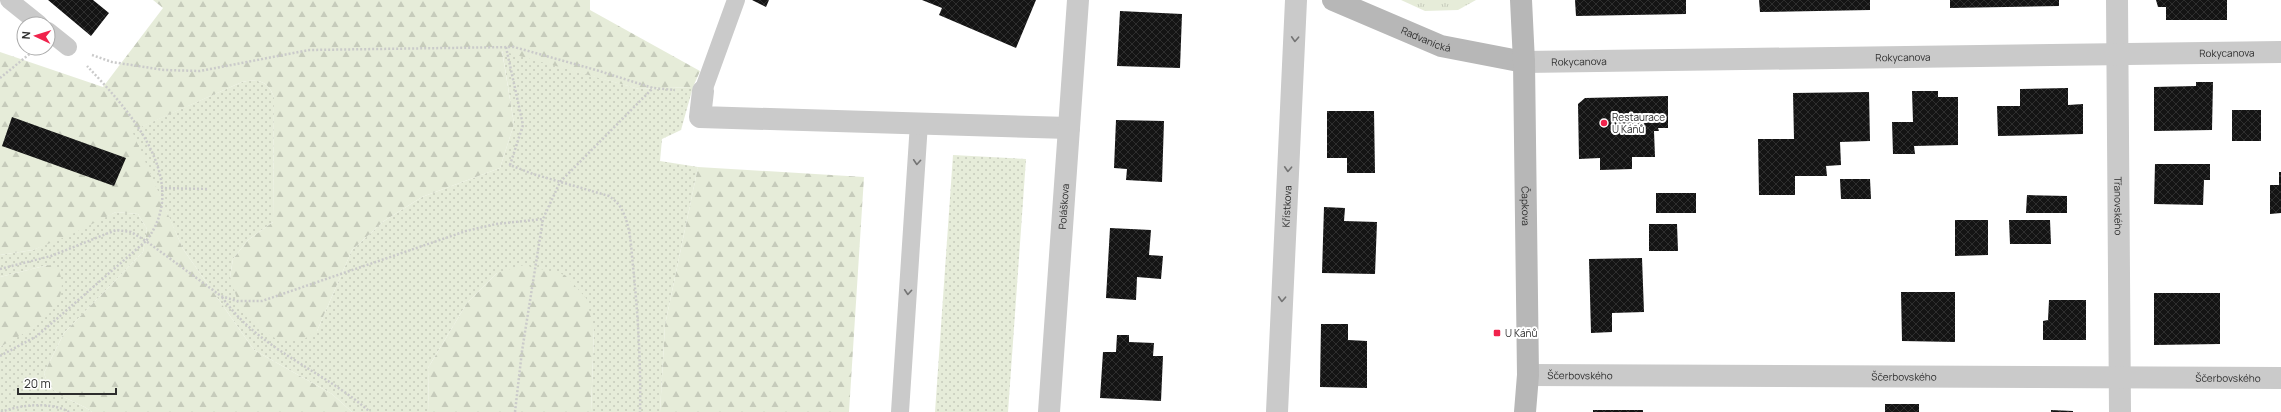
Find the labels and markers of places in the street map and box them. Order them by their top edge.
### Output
place label: Restaurace U Káňů [1612,110,1665,136]
marker: Restaurace U Káňů [1599,118,1609,128]
place label: U Káňů [1505,326,1537,340]
marker: U Káňů [1492,328,1502,338]

